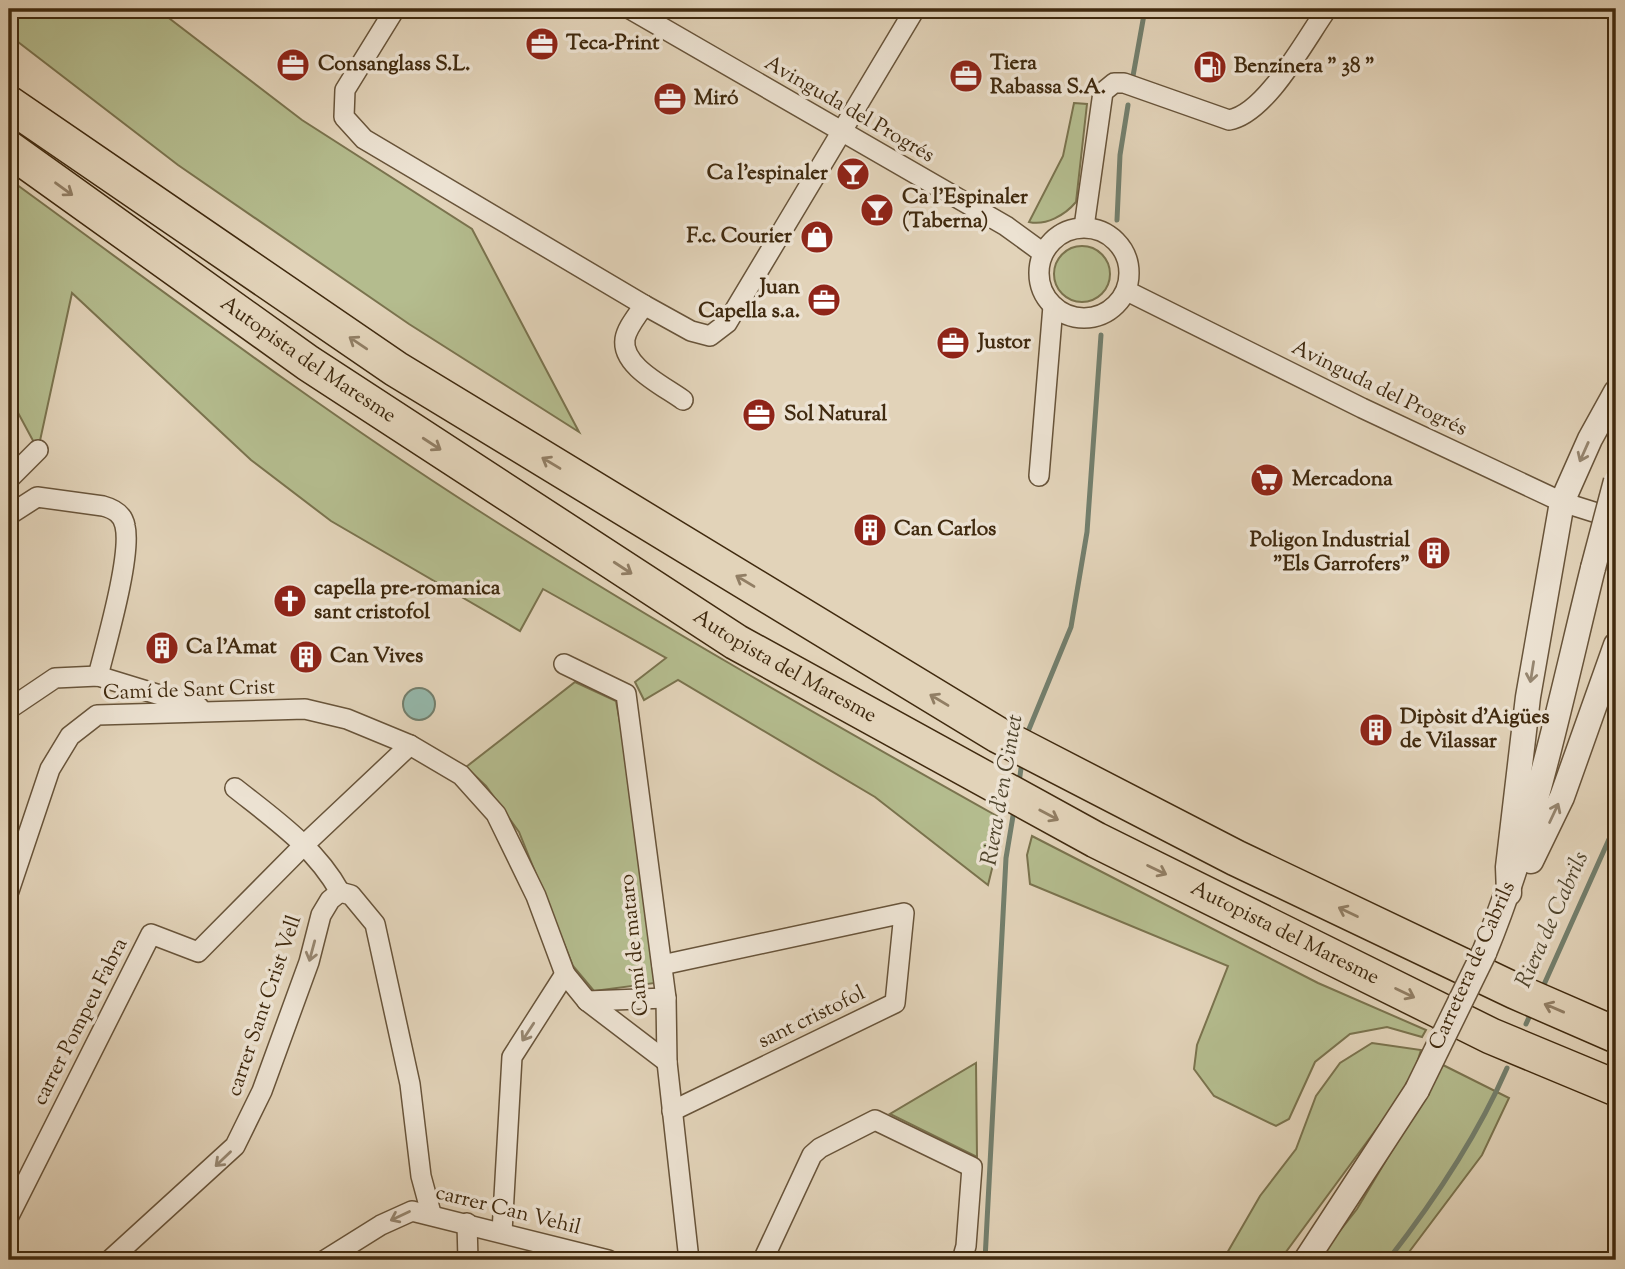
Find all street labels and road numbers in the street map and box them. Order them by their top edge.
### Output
street label: Avinguda del Progrés [758,49,940,171]
street label: Autopista del Maresme [214,289,402,431]
street label: Avinguda del Progrés [1286,333,1472,445]
street label: Autopista del Maresme [686,602,882,731]
street label: Camí de Sant Crist [103,673,275,709]
street label: Camí de mataro [613,872,657,1018]
street label: Autopista del Maresme [1185,874,1384,993]
street label: Carretera de Cabrils [1422,877,1524,1055]
street label: carrer Sant Crist Vell [220,911,310,1100]
street label: carrer Pompeu Fabra [26,933,136,1111]
street label: sant cristofol [753,979,871,1057]
street label: carrer Can Vehil [432,1178,584,1244]

